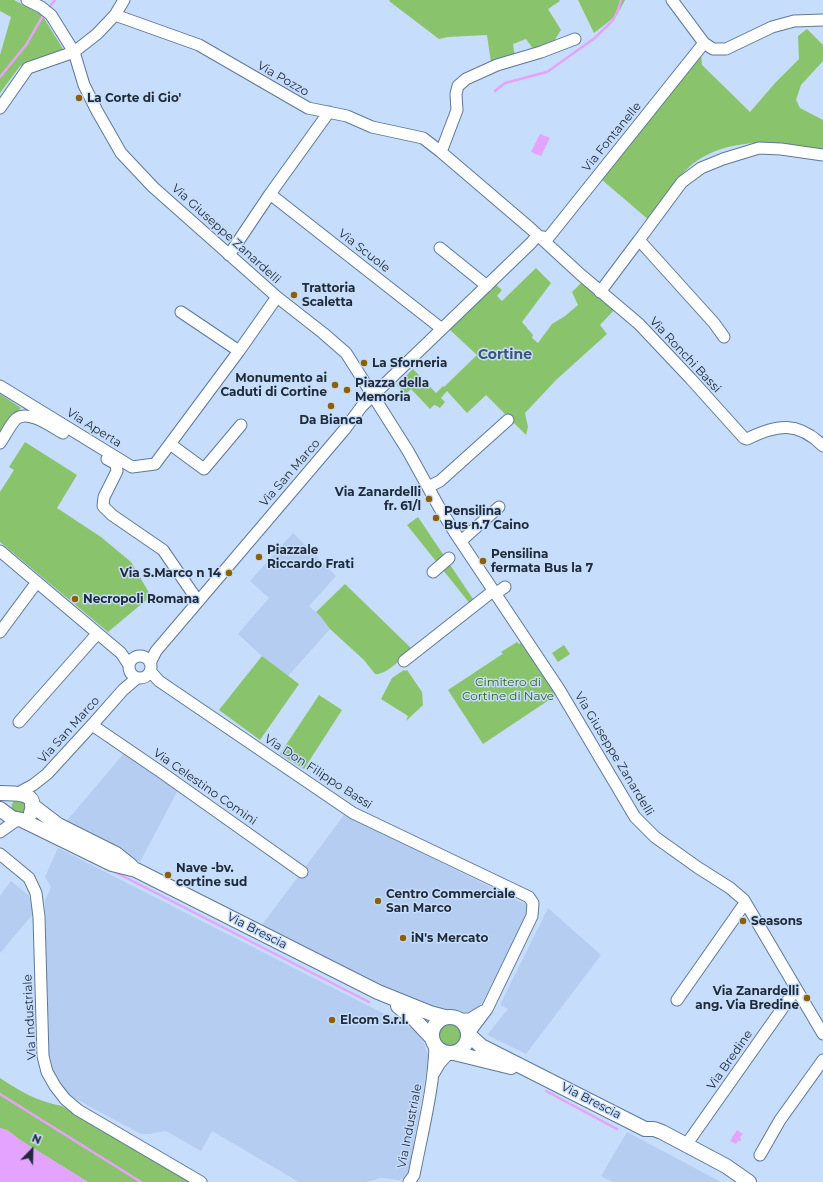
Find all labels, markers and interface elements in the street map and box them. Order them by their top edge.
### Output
street label: Via Pozzo [255,58,311,100]
place label: La Corte di Gio' [87,91,181,105]
marker: La Corte di Gio' [74,93,84,103]
street label: Via Fontanelle [580,99,644,175]
street label: Via Giuseppe Zanardelli [169,181,283,287]
street label: Via Scuole [335,226,393,276]
place label: Trattoria Scaletta [302,281,355,309]
marker: Trattoria Scaletta [289,290,299,300]
street label: Via Ronchi Bassi [646,314,724,396]
district label: Cortine [478,347,532,363]
place label: La Sforneria [372,356,447,370]
marker: La Sforneria [359,358,369,368]
place label: Monumento ai Caduti di Cortine [220,371,327,399]
place label: Piazza della Memoria [355,376,429,404]
marker: Monumento ai Caduti di Cortine [330,380,340,390]
marker: Piazza della Memoria [342,385,352,395]
marker: Da Bianca [326,401,336,411]
street label: Via Aperta [64,405,124,451]
place label: Da Bianca [299,413,363,427]
street label: Via San Marco [257,436,323,510]
place label: Via Zanardelli fr. 61/l [335,485,421,513]
marker: Via Zanardelli fr. 61/l [424,494,434,504]
place label: Pensilina Bus n.7 Caino [444,504,529,532]
marker: Pensilina Bus n.7 Caino [431,513,441,523]
place label: Piazzale Riccardo Frati [267,543,354,571]
place label: Pensilina fermata Bus la 7 [491,547,593,575]
marker: Piazzale Riccardo Frati [254,552,264,562]
marker: Pensilina fermata Bus la 7 [478,556,488,566]
place label: Via S.Marco n 14 [120,566,221,580]
marker: Via S.Marco n 14 [224,568,234,578]
place label: Necropoli Romana [83,592,199,606]
marker: Necropoli Romana [70,594,80,604]
park label: Cimitero di Cortine di Nave [462,675,554,703]
street label: Via Giuseppe Zanardelli [571,690,657,818]
street label: Via San Marco [35,694,103,766]
street label: Via Don Filippo Bassi [261,732,375,812]
street label: Via Celestino Comini [150,746,260,828]
place label: Nave -bv. cortine sud [176,861,247,889]
marker: Nave -bv. cortine sud [163,870,173,880]
place label: Centro Commerciale San Marco [386,887,515,915]
marker: Centro Commerciale San Marco [373,896,383,906]
street label: Via Brescia [225,910,289,952]
place label: Seasons [751,914,802,928]
marker: Seasons [738,916,748,926]
place label: iN's Mercato [411,931,488,945]
marker: iN's Mercato [398,933,408,943]
street label: Via Industriale [21,974,39,1060]
place label: Via Zanardelli ang. Via Bredine [695,984,799,1012]
marker: Via Zanardelli ang. Via Bredine [802,993,812,1003]
place label: Elcom S.r.l. [340,1013,409,1027]
marker: Elcom S.r.l. [327,1015,337,1025]
street label: Via Bredine [704,1027,756,1093]
street label: Via Brescia [559,1080,623,1122]
street label: Via Industriale [395,1083,425,1169]
north arrow [12,1130,52,1170]
text: N [30,1131,44,1147]

